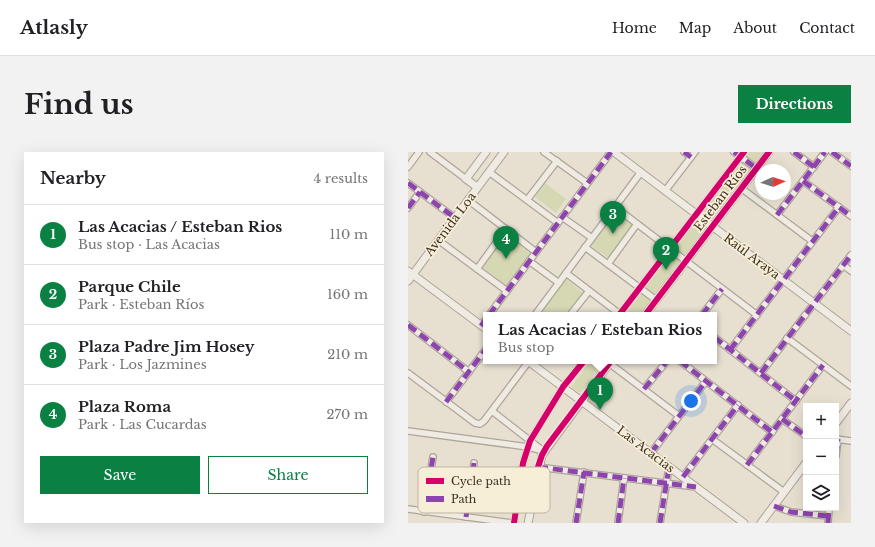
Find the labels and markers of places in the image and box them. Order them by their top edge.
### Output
pin: 3 [600,201,626,234]
pin: 4 [493,226,519,259]
pin: 2 [653,237,679,270]
pin: 1 [587,377,613,410]

